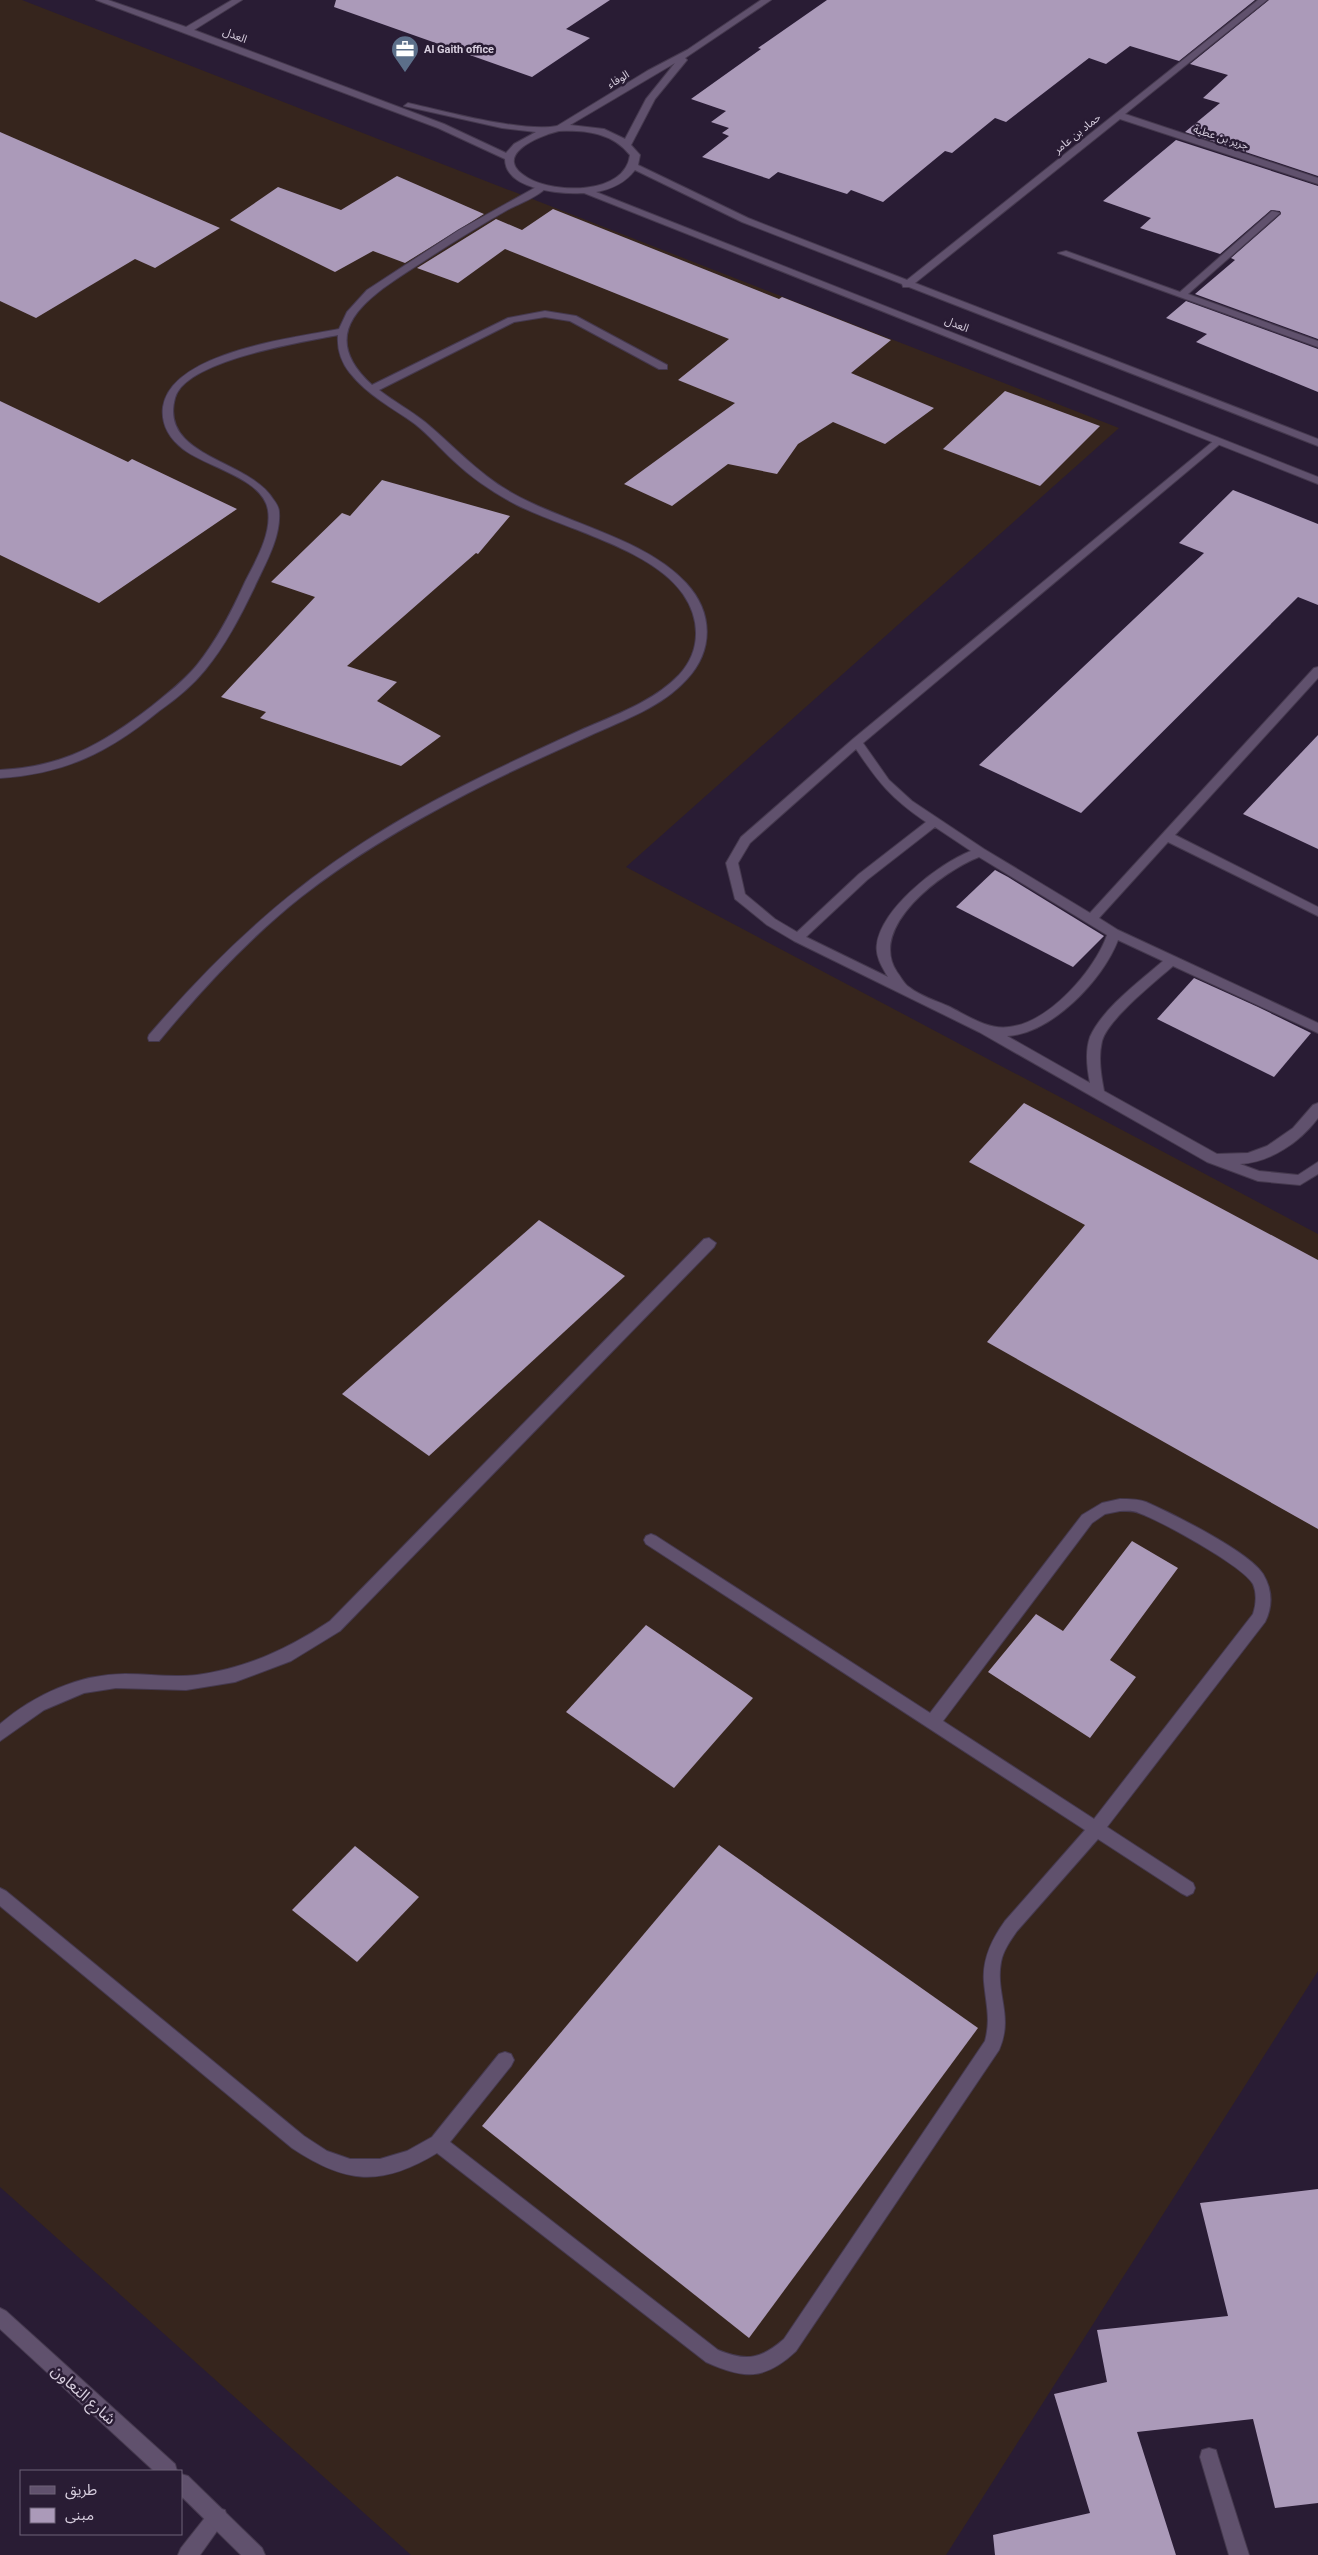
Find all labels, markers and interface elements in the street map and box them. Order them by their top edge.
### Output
street label: العدل [221,25,249,46]
office icon: Al Gaith office [390,34,420,73]
place label: Al Gaith office [424,43,494,56]
street label: الوفاء [605,68,632,91]
street label: حماد بن عامر [1050,110,1104,157]
street label: جرير بن عطية [1192,122,1251,153]
street label: العدل [943,314,971,335]
street label: شارع التعاون [46,2360,120,2430]
legend [20,2470,182,2535]
text: طريق [65,2481,97,2500]
text: مبنى [65,2506,94,2524]

